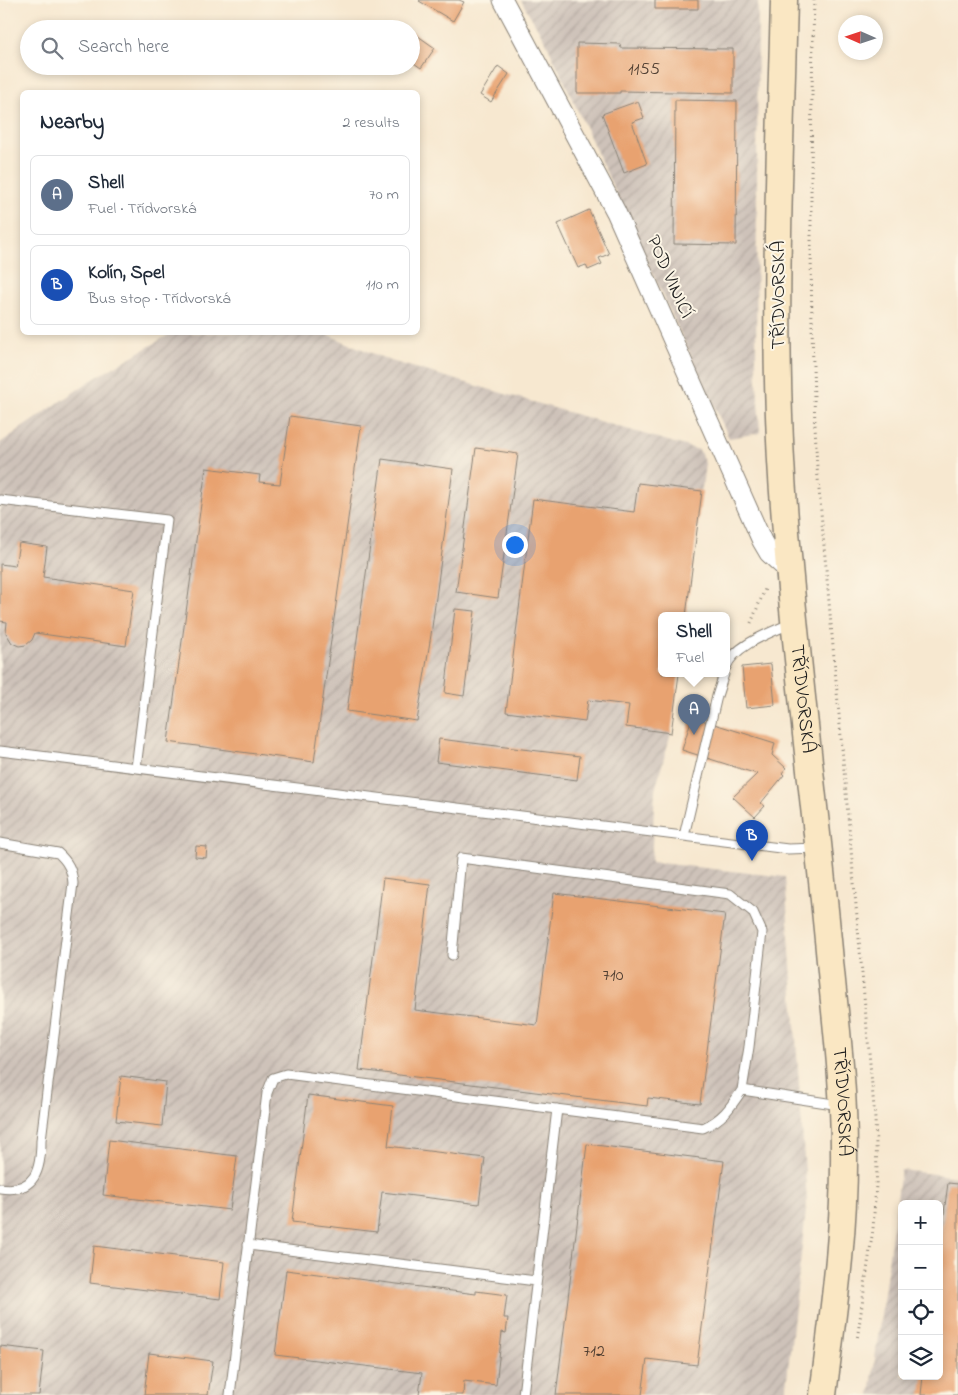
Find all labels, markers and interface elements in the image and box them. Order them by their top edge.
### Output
north arrow [838,15,883,60]
search box [20,20,420,75]
icon: search [38,34,66,62]
text: Search here [78,34,169,61]
house number: 1155 [628,57,660,83]
text: Nearby [40,108,104,138]
text: 2 results [342,111,400,135]
text: Shell [88,170,124,197]
text: A [52,183,62,207]
text: 70 m [369,183,399,207]
text: Fuel · Třídvorská [88,197,196,221]
street label: POD VINICÍ [638,231,700,323]
street label: TŘÍDVORSKÁ [765,240,794,350]
text: Kolín, Spel [88,260,165,287]
text: B [52,273,62,297]
text: 110 m [365,273,399,297]
text: Bus stop · Třídvorská [88,287,231,311]
your location [502,532,528,558]
popup [658,612,730,677]
text: Shell [676,619,712,646]
street label: TŘÍDVORSKÁ [782,643,822,755]
text: Fuel [676,646,704,670]
pin: A [678,694,710,735]
pin: B [736,820,768,861]
house number: 710 [603,963,624,989]
street label: TŘÍDVORSKÁ [824,1046,859,1157]
map controls [898,1200,943,1380]
button: + [898,1200,943,1245]
button: − [898,1245,943,1290]
button: locate [898,1290,943,1335]
button: layers [898,1335,943,1380]
house number: 712 [583,1339,605,1365]

